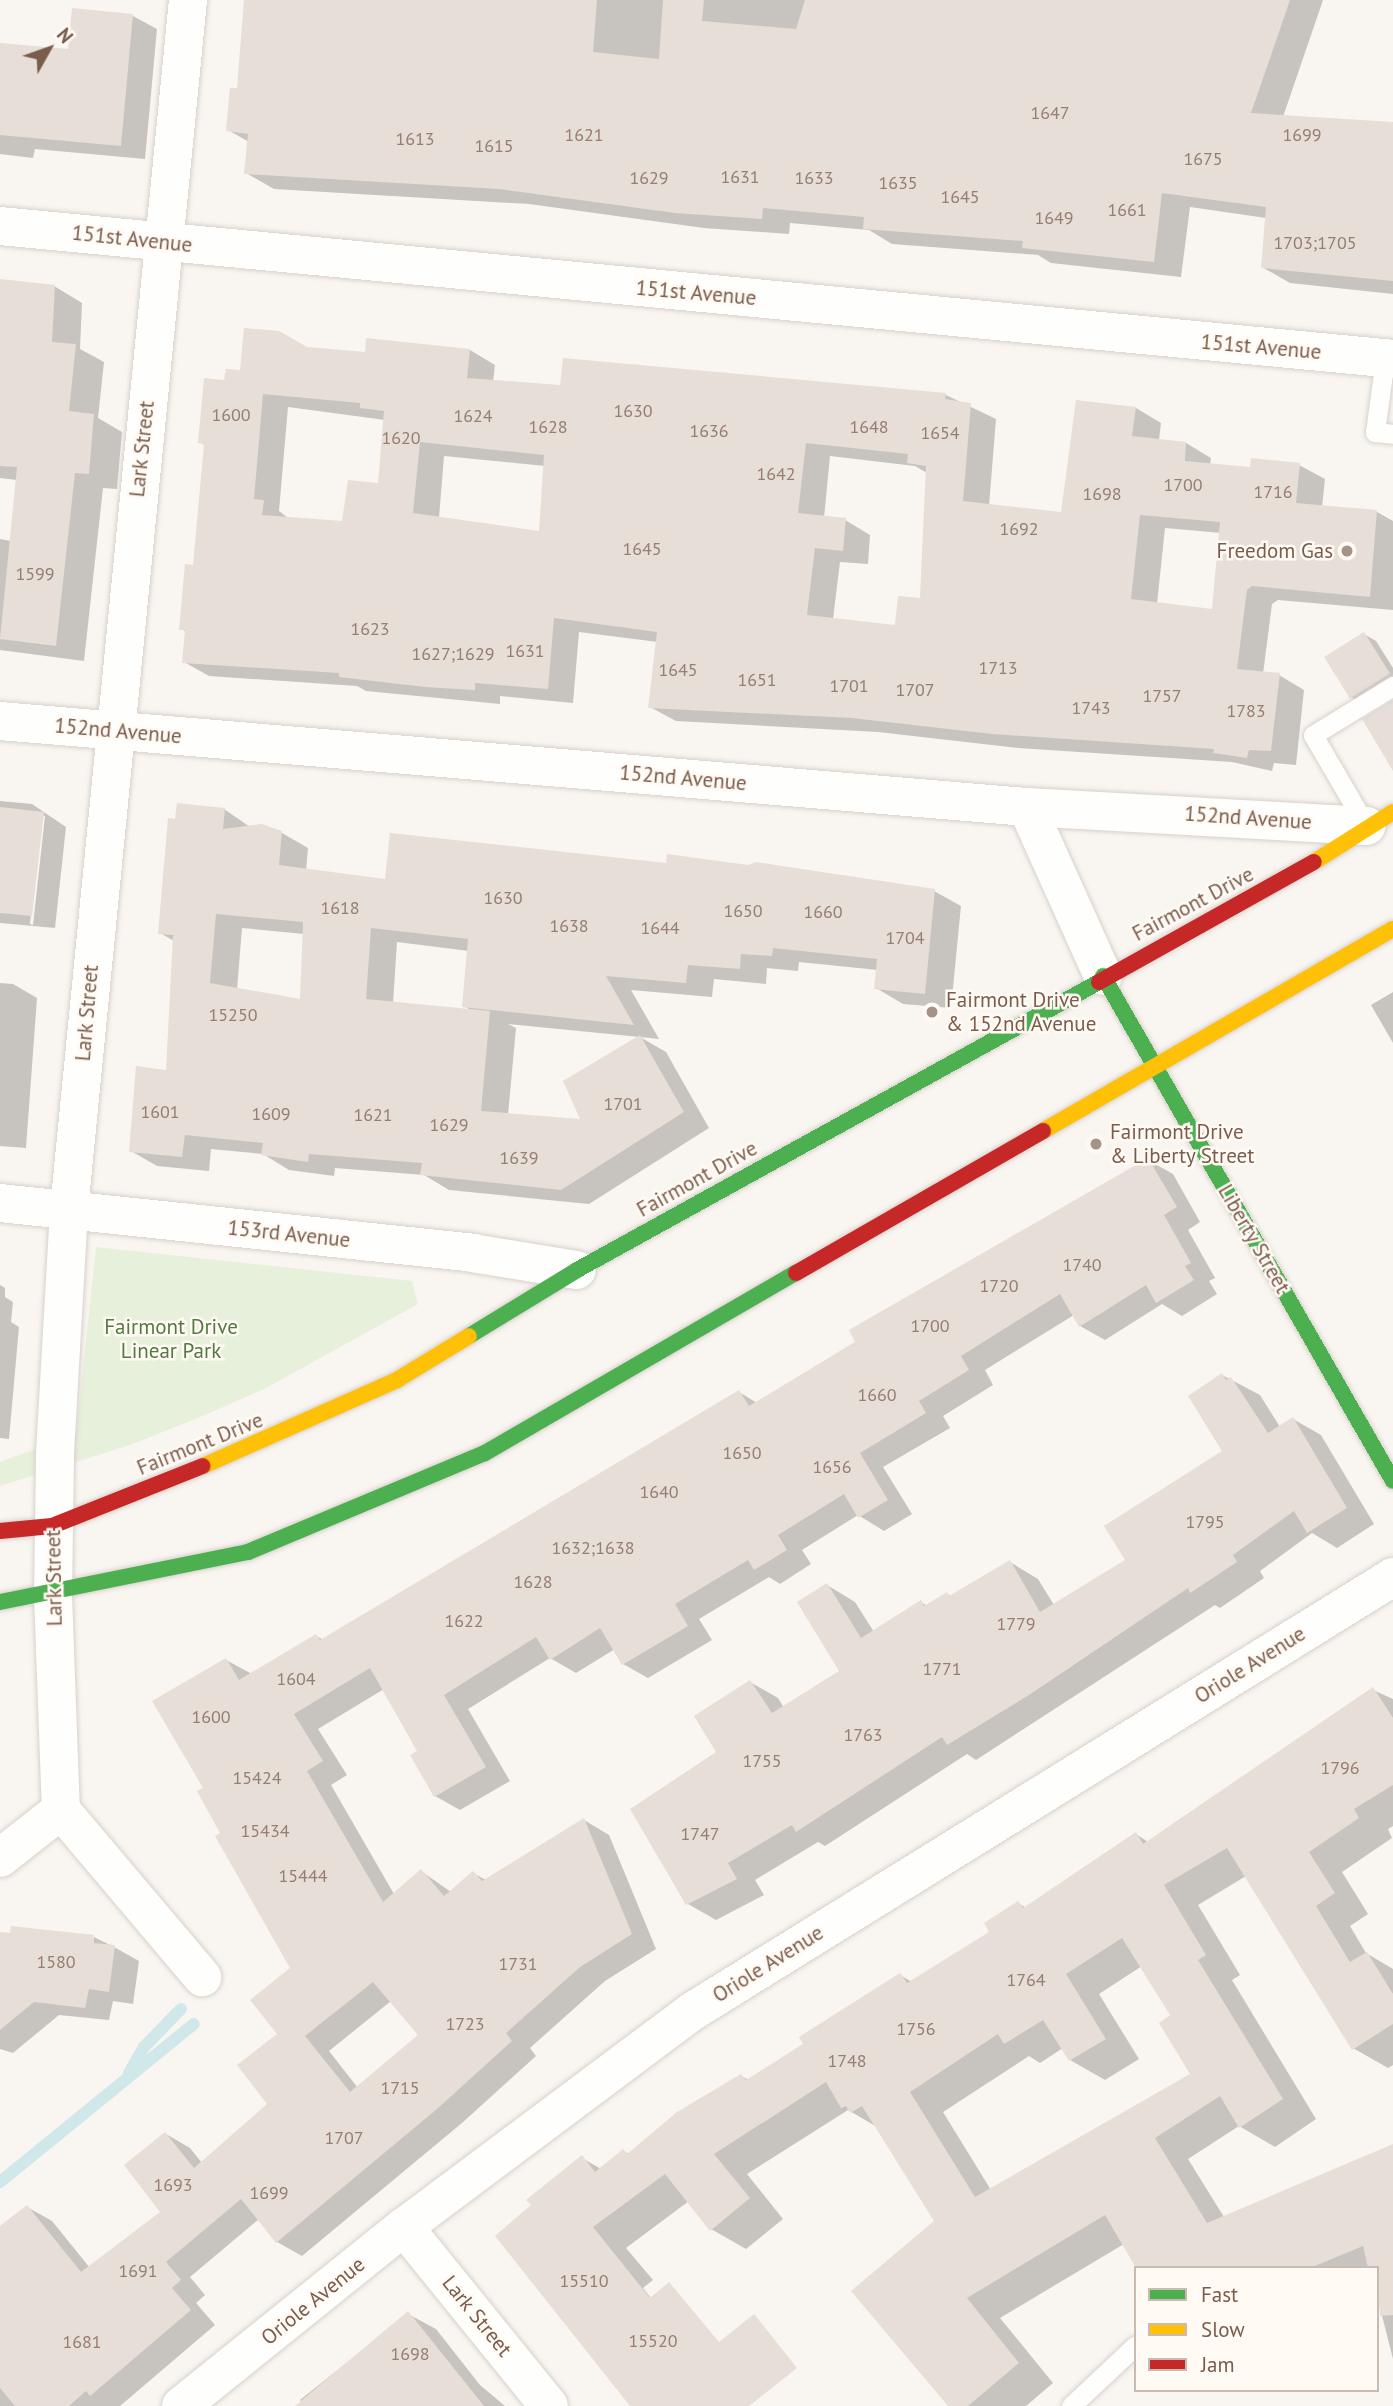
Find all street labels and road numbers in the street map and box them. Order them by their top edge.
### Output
street label: 151st Avenue [70,220,194,258]
street label: 151st Avenue [634,275,758,311]
street label: 151st Avenue [1199,329,1323,365]
street label: Lark Street [124,399,160,499]
street label: 152nd Avenue [53,713,183,749]
street label: 152nd Avenue [618,760,748,796]
street label: 152nd Avenue [1183,801,1313,835]
street label: Fairmont Drive [1128,862,1258,946]
street label: Lark Street [70,963,104,1063]
street label: Fairmont Drive [632,1136,762,1222]
street label: Liberty Street [1212,1180,1296,1298]
street label: 153rd Avenue [226,1215,352,1253]
street label: Fairmont Drive [133,1407,267,1481]
street label: Lark Street [41,1529,67,1627]
street label: Oriole Avenue [1190,1621,1310,1709]
street label: Oriole Avenue [708,1920,828,2008]
street label: Oriole Avenue [256,2251,370,2351]
street label: Lark Street [437,2270,517,2362]

